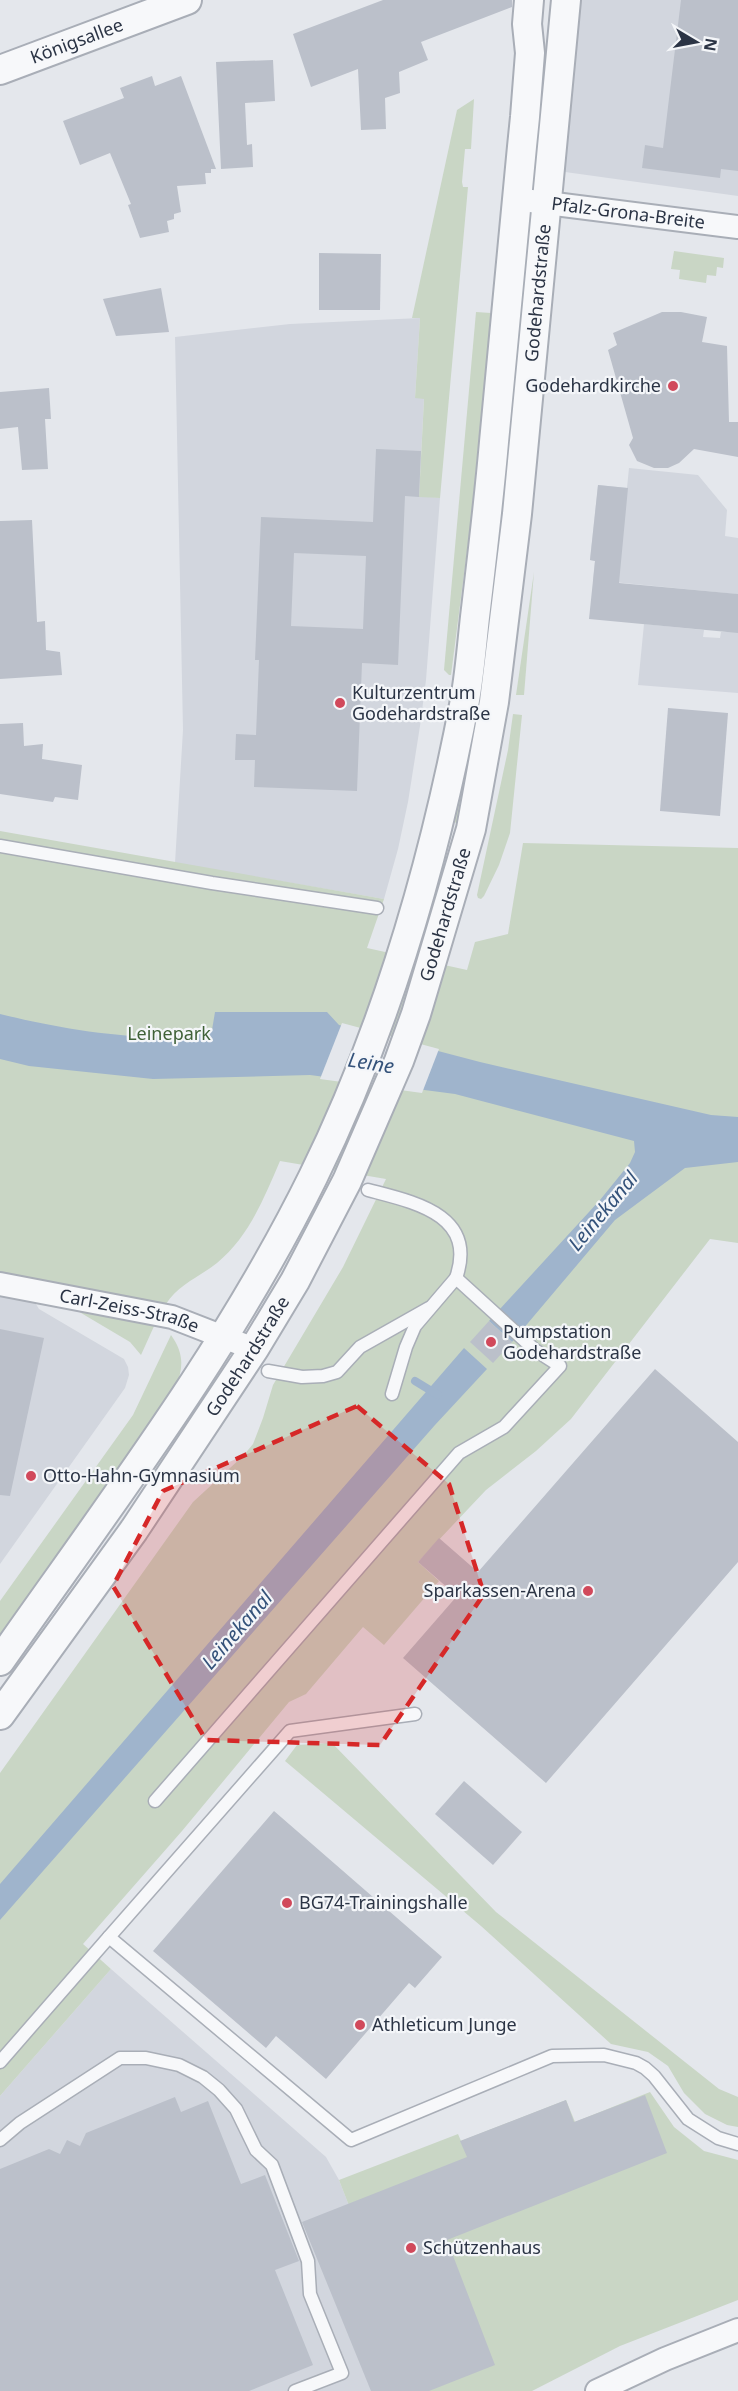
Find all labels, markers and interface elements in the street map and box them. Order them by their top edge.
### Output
street label: Königsallee [27,12,126,69]
north arrow [666,12,726,72]
text: N [699,36,723,53]
street label: Pfalz-Grona-Breite [550,191,706,234]
street label: Godehardstraße [519,223,556,363]
place label: Godehardkirche [525,373,661,397]
marker: Godehardkirche [666,379,680,393]
place label: Kulturzentrum Godehardstraße [352,680,490,725]
marker: Kulturzentrum Godehardstraße [333,696,347,710]
street label: Godehardstraße [413,845,476,984]
park label: Leinepark [127,1021,211,1045]
water label: Leine [346,1046,396,1079]
water label: Leinekanal [562,1165,644,1256]
street label: Carl-Zeiss-Straße [58,1283,203,1337]
street label: Godehardstraße [200,1291,294,1421]
place label: Pumpstation Godehardstraße [503,1319,641,1364]
marker: Pumpstation Godehardstraße [484,1335,498,1349]
place label: Otto-Hahn-Gymnasium [43,1463,240,1487]
marker: Otto-Hahn-Gymnasium [24,1469,38,1483]
place label: Sparkassen-Arena [424,1578,576,1602]
water label: Leinekanal [195,1584,279,1675]
marker: Sparkassen-Arena [581,1584,595,1598]
place label: BG74-Trainingshalle [299,1890,468,1914]
marker: BG74-Trainingshalle [280,1896,294,1910]
place label: Athleticum Junge [372,2012,517,2036]
marker: Athleticum Junge [353,2018,367,2032]
place label: Schützenhaus [423,2235,541,2259]
marker: Schützenhaus [404,2241,418,2255]

